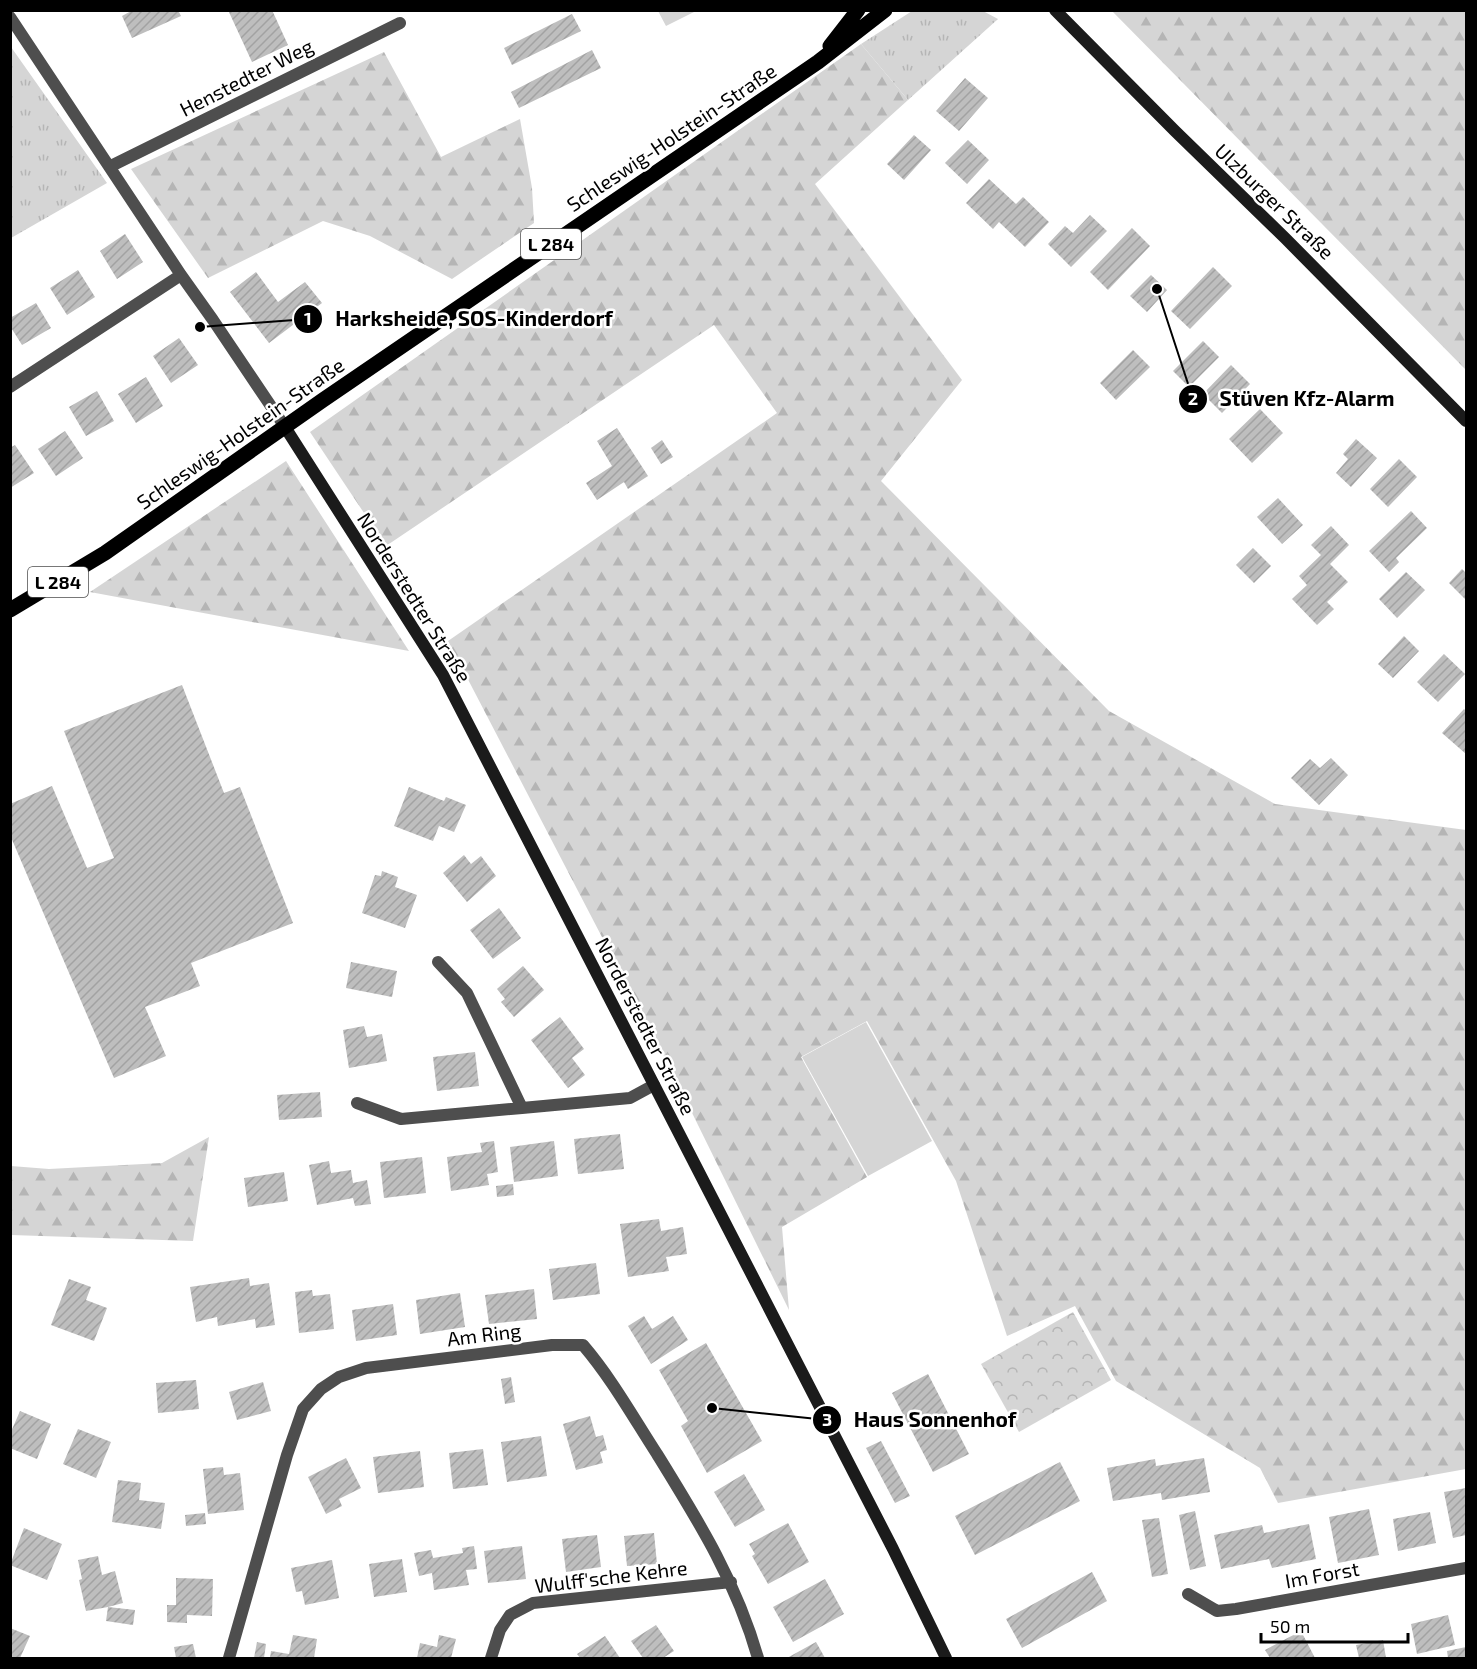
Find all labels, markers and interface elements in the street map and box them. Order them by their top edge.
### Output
street label: Henstedter Weg [175,33,317,121]
street label: Schleswig-Holstein-Straße [562,58,780,216]
street label: Ulzburger Straße [1211,138,1339,264]
road number: L 284 [521,229,581,259]
callout: Harksheide, SOS-Kinderdorf [293,299,625,338]
text: Harksheide, SOS-Kinderdorf [335,305,613,330]
text: 1 [304,307,312,329]
street label: Schleswig-Holstein-Straße [132,352,348,514]
callout: Stüven Kfz-Alarm [1178,379,1407,418]
text: Stüven Kfz-Alarm [1219,385,1395,410]
text: 2 [1188,387,1198,409]
street label: Norderstedter Straße [353,508,477,686]
road number: L 284 [28,567,88,597]
street label: Norderstedter Straße [591,933,701,1119]
street label: Am Ring [446,1318,522,1350]
callout: Haus Sonnenhof [812,1400,1029,1439]
text: Haus Sonnenhof [854,1406,1017,1431]
text: 3 [822,1408,832,1430]
street label: Wulff'sche Kehre [533,1555,689,1597]
street label: Im Forst [1283,1556,1361,1592]
scale bar [1261,1606,1408,1644]
text: 50 m [1270,1615,1310,1637]

